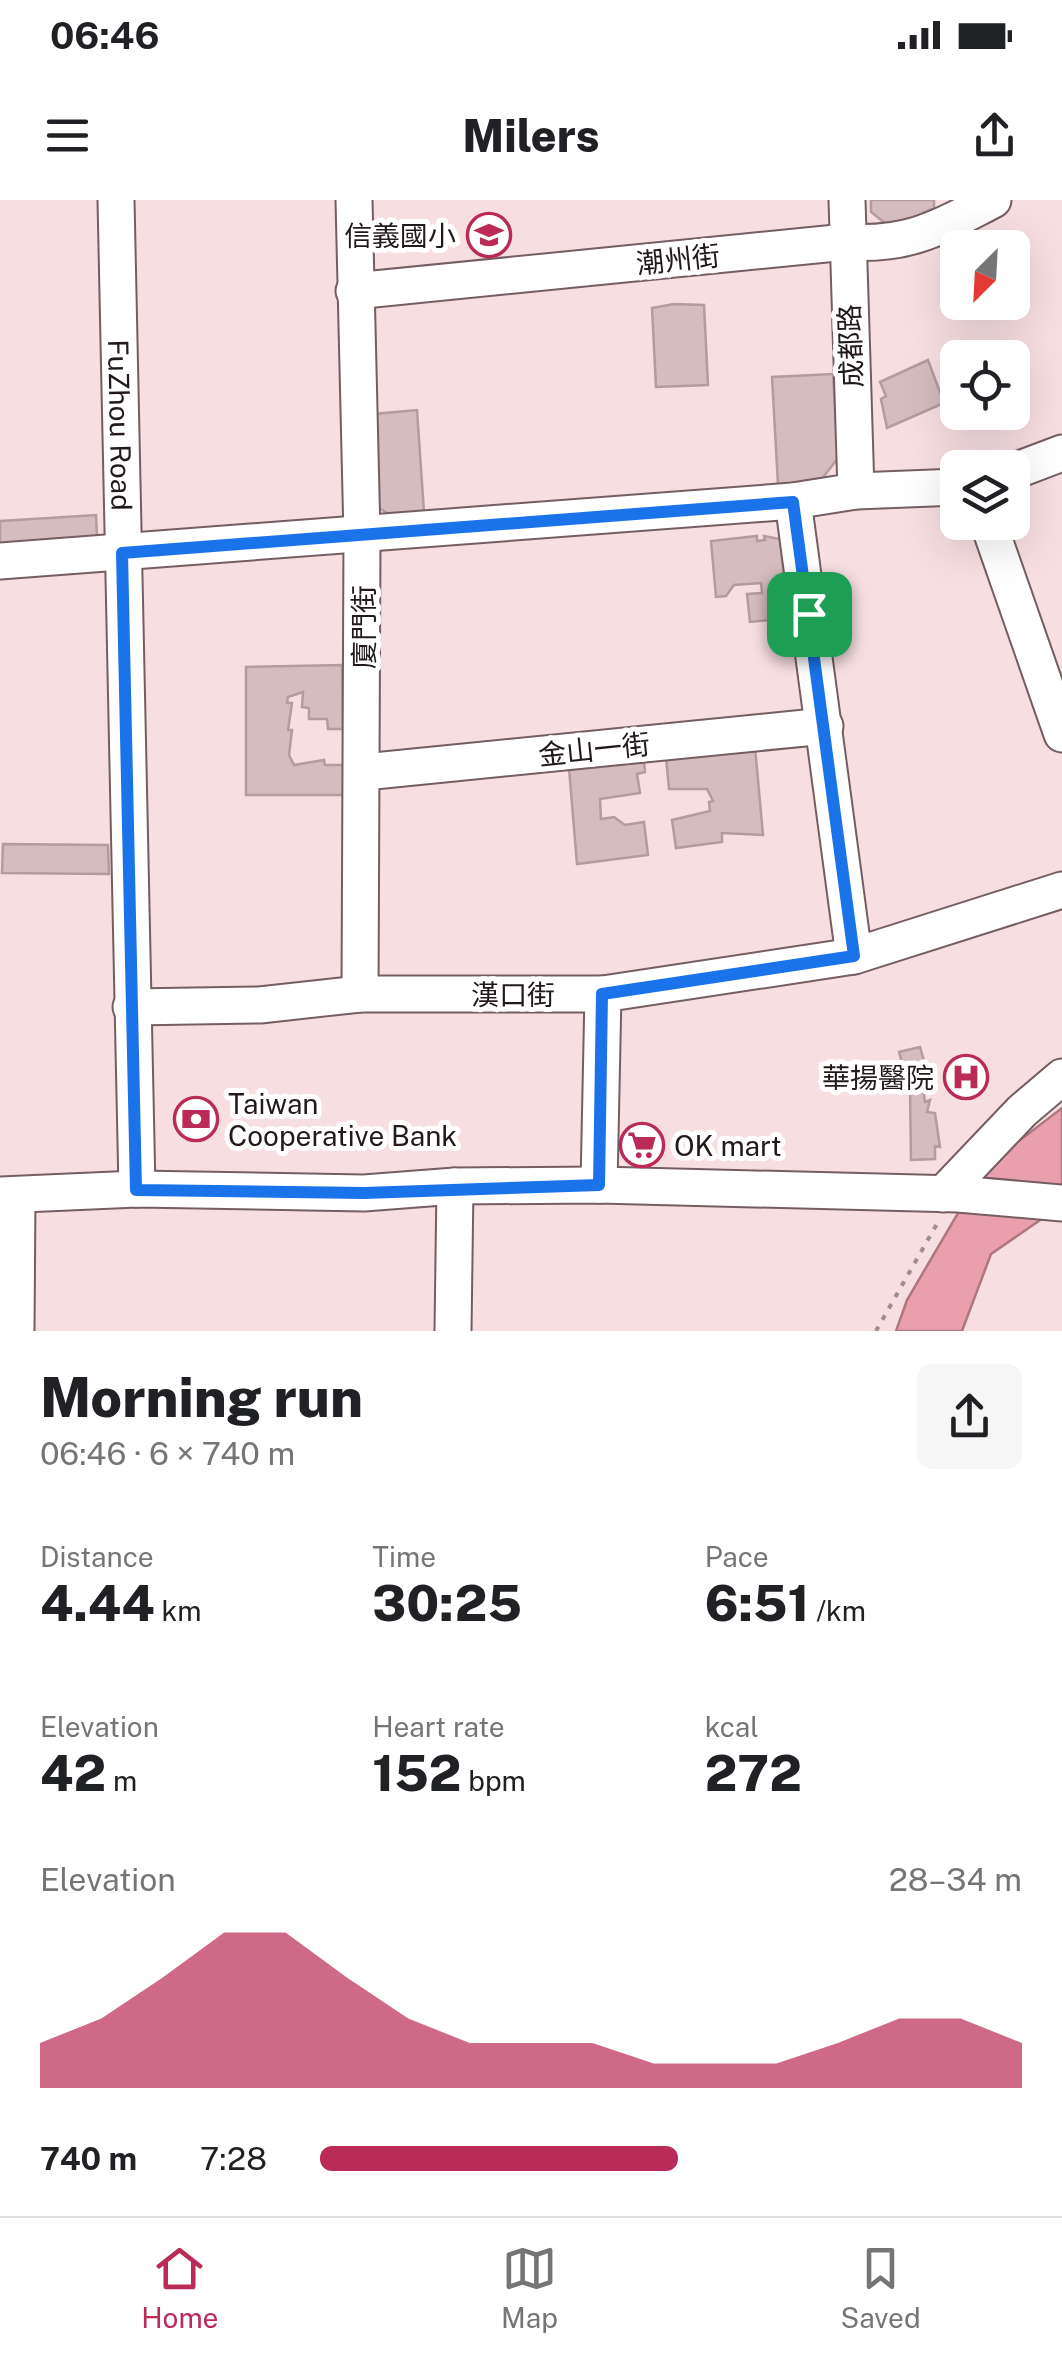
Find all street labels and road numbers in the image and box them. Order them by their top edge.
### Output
street label: 潮州街 [634,238,722,280]
street label: 成都路 [832,303,868,389]
street label: FuZhou Road [102,339,139,511]
street label: 廈門街 [347,585,380,669]
street label: 金山一街 [537,727,651,771]
street label: 漢口街 [471,978,555,1011]

